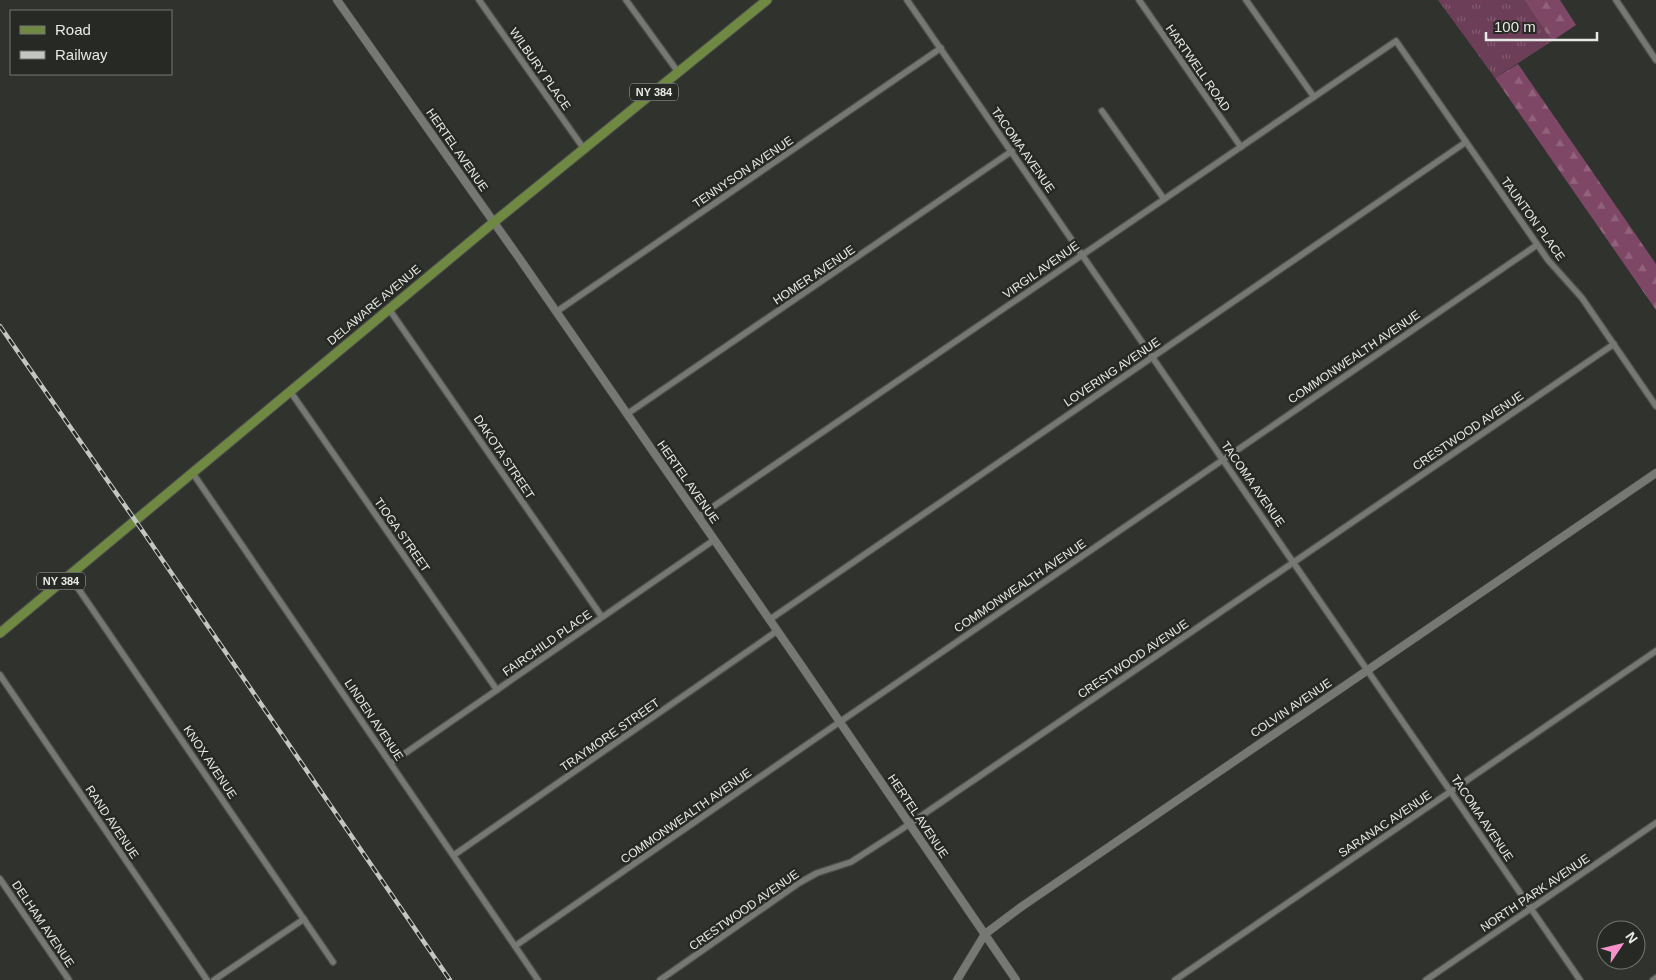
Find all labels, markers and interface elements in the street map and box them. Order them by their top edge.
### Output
legend [10,10,172,75]
scale bar [1486,10,1597,42]
text: 100 m [1494,18,1536,35]
text: Road [55,21,91,38]
street label: HARTWELL ROAD [1163,22,1233,114]
street label: WILBURY PLACE [506,25,574,113]
text: Railway [55,46,108,63]
road number: NY 384 [630,84,678,100]
street label: TACOMA AVENUE [988,105,1058,195]
street label: HERTEL AVENUE [423,106,491,194]
street label: TENNYSON AVENUE [690,133,796,211]
street label: TAUNTON PLACE [1498,175,1568,263]
street label: VIRGIL AVENUE [1000,238,1082,302]
street label: HOMER AVENUE [770,242,858,308]
street label: DELAWARE AVENUE [324,262,424,348]
street label: COMMONWEALTH AVENUE [1285,308,1423,406]
street label: LOVERING AVENUE [1061,335,1163,409]
street label: CRESTWOOD AVENUE [1410,389,1526,473]
street label: DAKOTA STREET [471,412,538,502]
street label: HERTEL AVENUE [654,438,722,526]
street label: TACOMA AVENUE [1218,439,1288,529]
street label: TIOGA STREET [371,495,433,575]
street label: COMMONWEALTH AVENUE [951,537,1089,635]
road number: NY 384 [37,572,85,590]
street label: FAIRCHILD PLACE [500,607,594,679]
street label: CRESTWOOD AVENUE [1075,617,1191,701]
street label: COLVIN AVENUE [1248,676,1334,740]
street label: LINDEN AVENUE [342,677,406,763]
street label: TRAYMORE STREET [558,695,663,775]
street label: KNOX AVENUE [180,723,240,801]
street label: COMMONWEALTH AVENUE [618,765,754,867]
street label: HERTEL AVENUE [885,772,951,860]
street label: TACOMA AVENUE [1448,772,1516,864]
street label: RAND AVENUE [82,783,142,861]
street label: SARANAC AVENUE [1336,788,1434,860]
street label: NORTH PARK AVENUE [1478,851,1592,935]
street label: CRESTWOOD AVENUE [687,867,801,953]
street label: DELHAM AVENUE [9,878,77,970]
north arrow [1596,920,1646,970]
text: N [1622,929,1641,946]

